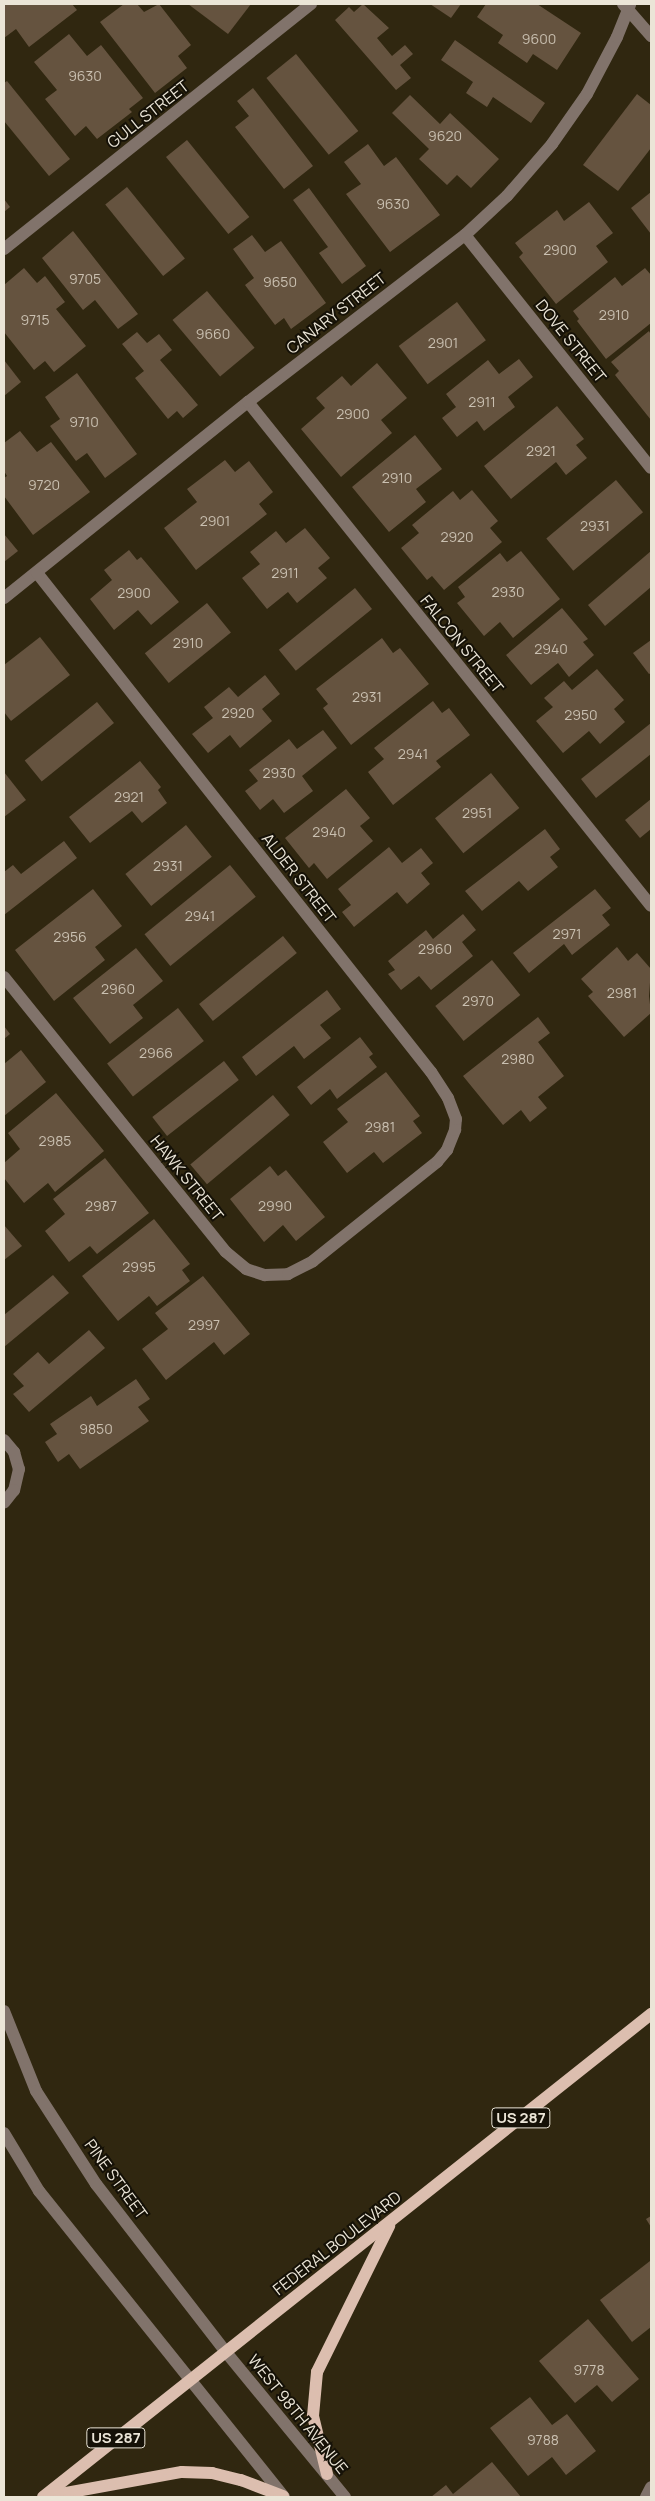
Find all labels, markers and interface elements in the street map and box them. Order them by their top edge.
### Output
house number: 9600 [522,31,556,47]
house number: 9630 [68,68,102,84]
street label: GULL STREET [103,76,193,152]
house number: 9620 [428,128,462,144]
house number: 9630 [376,196,410,212]
house number: 2900 [543,242,577,258]
street label: CANARY STREET [282,268,390,358]
house number: 9705 [69,271,101,287]
house number: 9650 [263,274,297,290]
street label: DOVE STREET [532,296,610,386]
house number: 2910 [599,307,629,323]
house number: 9715 [20,312,50,328]
house number: 9660 [196,326,230,342]
house number: 2901 [428,335,458,351]
house number: 2911 [468,394,496,410]
house number: 2900 [336,406,370,422]
house number: 9710 [69,414,99,430]
house number: 2921 [526,443,556,459]
house number: 2910 [382,470,412,486]
house number: 9720 [28,477,60,493]
house number: 2901 [200,513,230,529]
house number: 2931 [580,518,610,534]
house number: 2920 [440,529,474,545]
house number: 2911 [271,565,299,581]
house number: 2930 [492,584,524,600]
house number: 2900 [117,585,151,601]
street label: FALCON STREET [417,591,507,697]
house number: 2910 [173,635,203,651]
house number: 2940 [534,641,568,657]
house number: 2931 [352,689,382,705]
house number: 2920 [221,705,255,721]
house number: 2950 [564,707,598,723]
house number: 2941 [398,746,428,762]
house number: 2930 [263,765,295,781]
house number: 2921 [114,789,144,805]
house number: 2951 [462,805,492,821]
house number: 2940 [312,824,346,840]
street label: ALDER STREET [258,829,340,927]
house number: 2931 [153,858,183,874]
house number: 2941 [185,908,215,924]
house number: 2971 [553,926,581,942]
house number: 2956 [53,929,87,945]
house number: 2960 [418,941,452,957]
house number: 2960 [101,981,135,997]
house number: 2981 [607,985,637,1001]
house number: 2970 [462,993,494,1009]
house number: 2966 [139,1045,173,1061]
house number: 2980 [501,1051,535,1067]
house number: 2981 [365,1119,395,1135]
street label: HAWK STREET [147,1131,227,1225]
house number: 2985 [39,1133,71,1149]
house number: 2987 [85,1198,117,1214]
house number: 2990 [258,1198,292,1214]
house number: 2995 [122,1259,156,1275]
house number: 2997 [188,1317,220,1333]
house number: 9850 [79,1421,113,1437]
road number: US 287 [491,2106,551,2130]
street label: PINE STREET [81,2135,151,2223]
street label: FEDERAL BOULEVARD [269,2187,405,2299]
street label: WEST 98TH AVENUE [244,2350,352,2478]
house number: 9778 [573,2362,605,2378]
road number: US 287 [86,2426,146,2450]
house number: 9788 [527,2432,559,2448]

